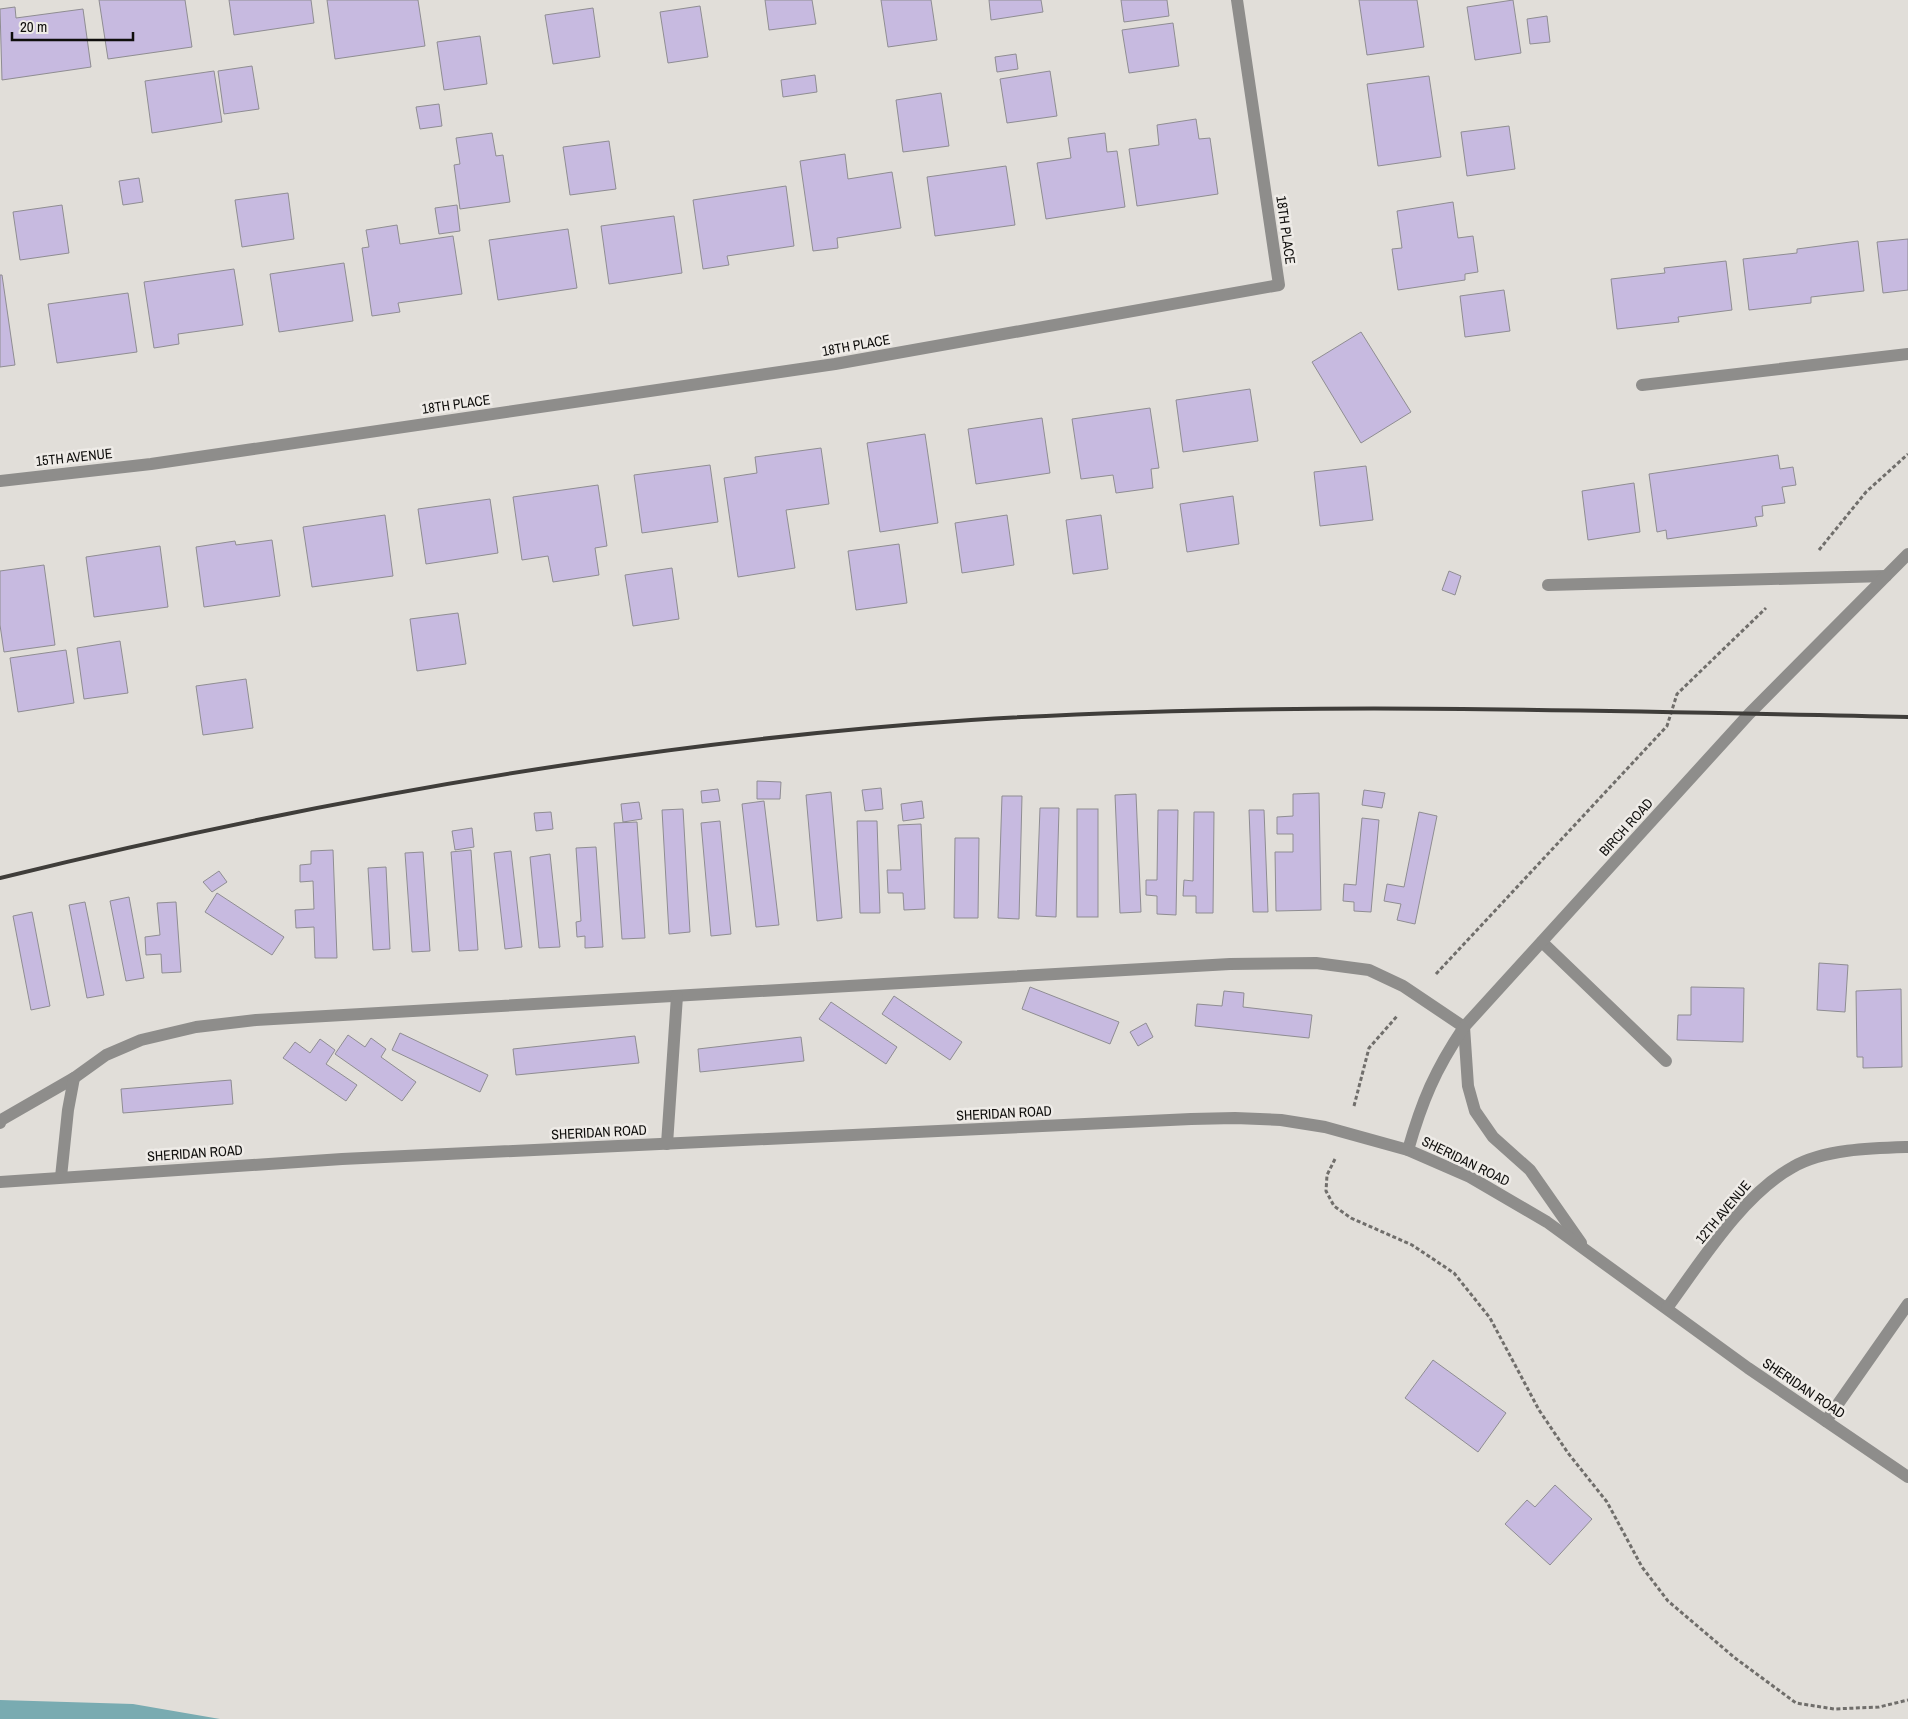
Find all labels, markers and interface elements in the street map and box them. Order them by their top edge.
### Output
scale bar [12,10,134,42]
text: 20 m [20,16,47,37]
street label: 18TH PLACE [1272,195,1300,265]
street label: 18TH PLACE [820,330,892,360]
street label: 18TH PLACE [421,390,491,418]
street label: 15TH AVENUE [35,444,113,470]
street label: BIRCH ROAD [1595,794,1657,860]
street label: SHERIDAN ROAD [956,1102,1052,1124]
street label: SHERIDAN ROAD [551,1121,647,1143]
street label: SHERIDAN ROAD [1419,1132,1513,1190]
street label: SHERIDAN ROAD [147,1141,243,1165]
street label: 12TH AVENUE [1691,1177,1755,1247]
street label: SHERIDAN ROAD [1759,1354,1849,1422]

